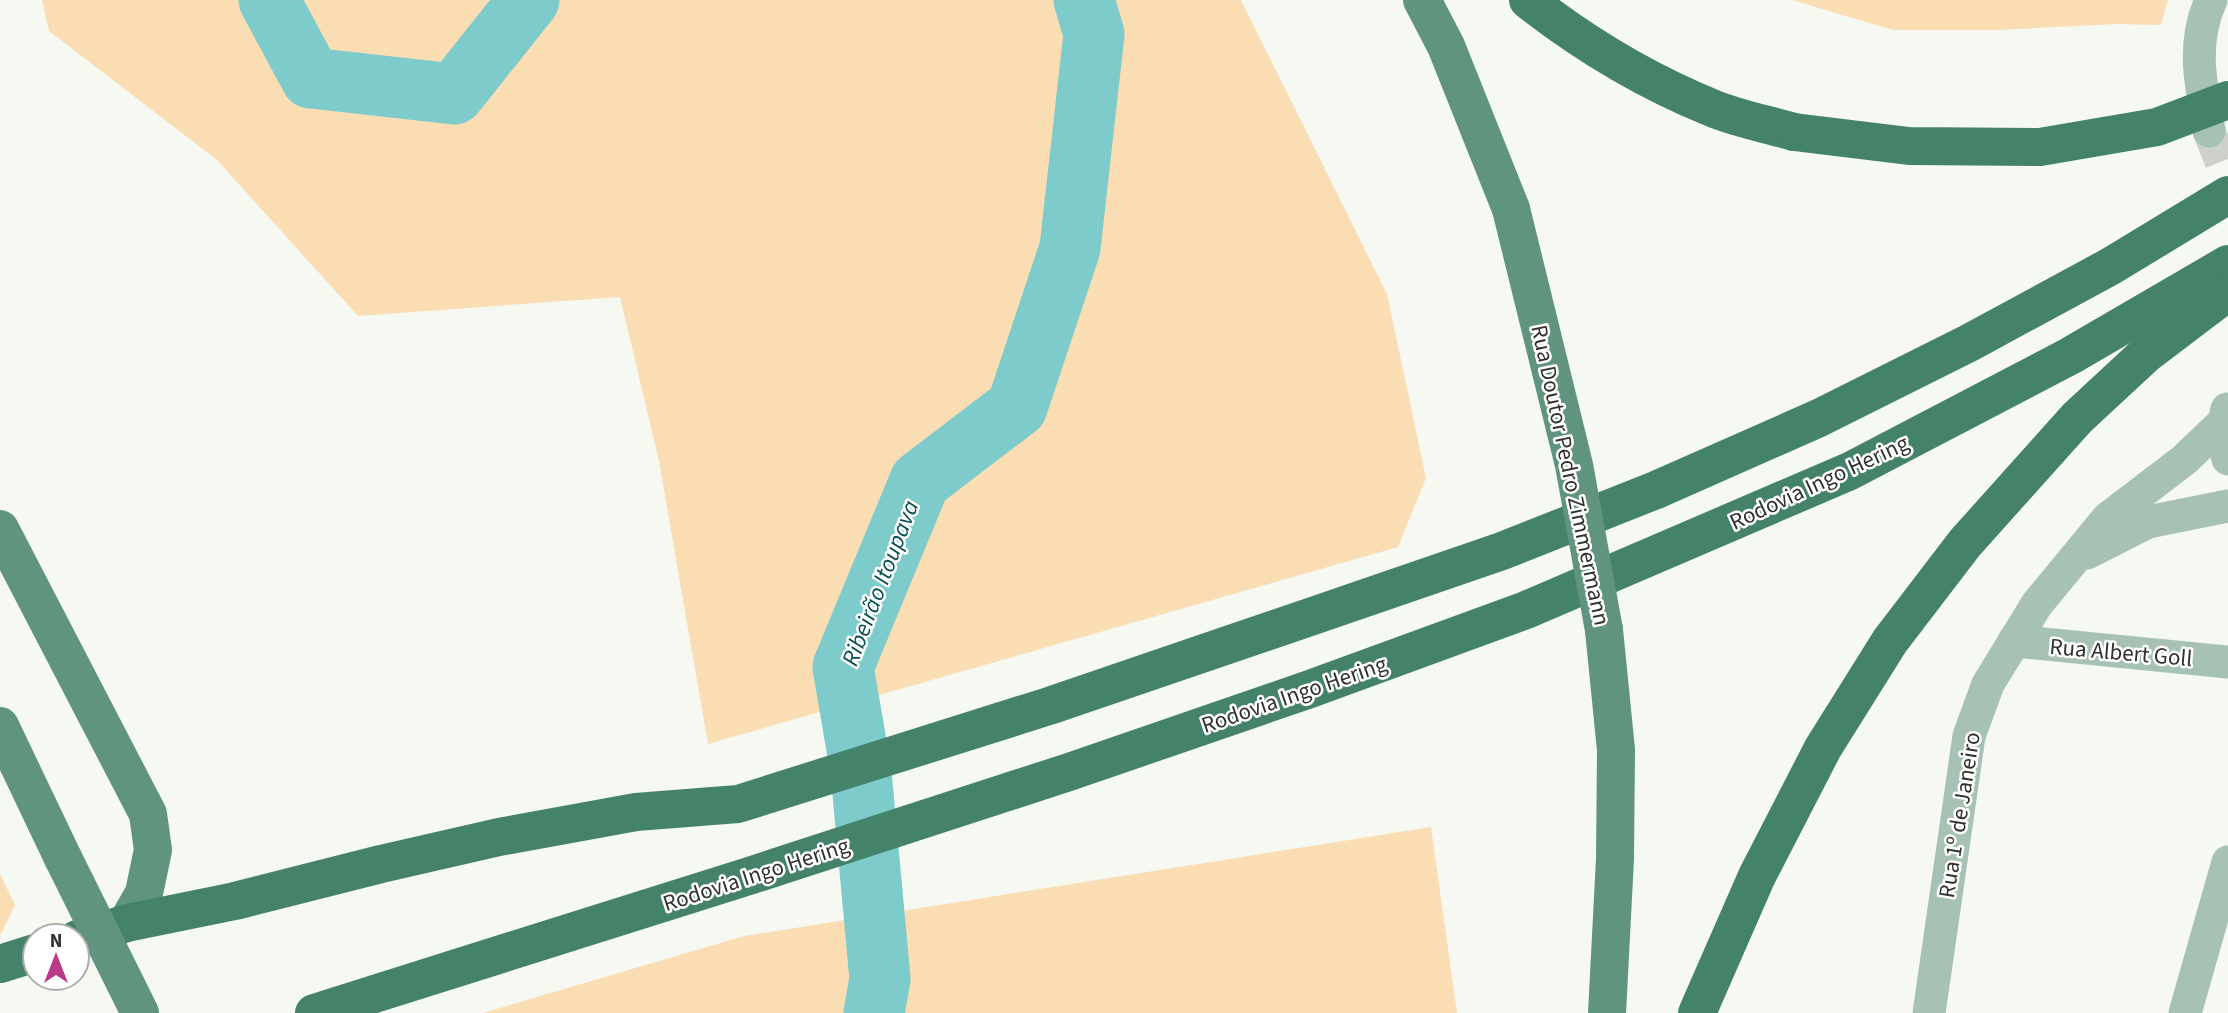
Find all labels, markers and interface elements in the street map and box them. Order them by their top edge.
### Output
street label: Rua Doutor Pedro Zimmermann [1523,322,1618,628]
street label: Rodovia Ingo Hering [1724,426,1915,538]
water label: Ribeirão Itoupava [833,495,928,671]
street label: Rua Albert Goll [2048,630,2194,675]
street label: Rodovia Ingo Hering [1197,647,1392,742]
street label: Rua 1º de Janeiro [1930,730,1989,900]
street label: Rodovia Ingo Hering [659,829,854,920]
north arrow [21,922,91,992]
text: N [50,928,62,955]

